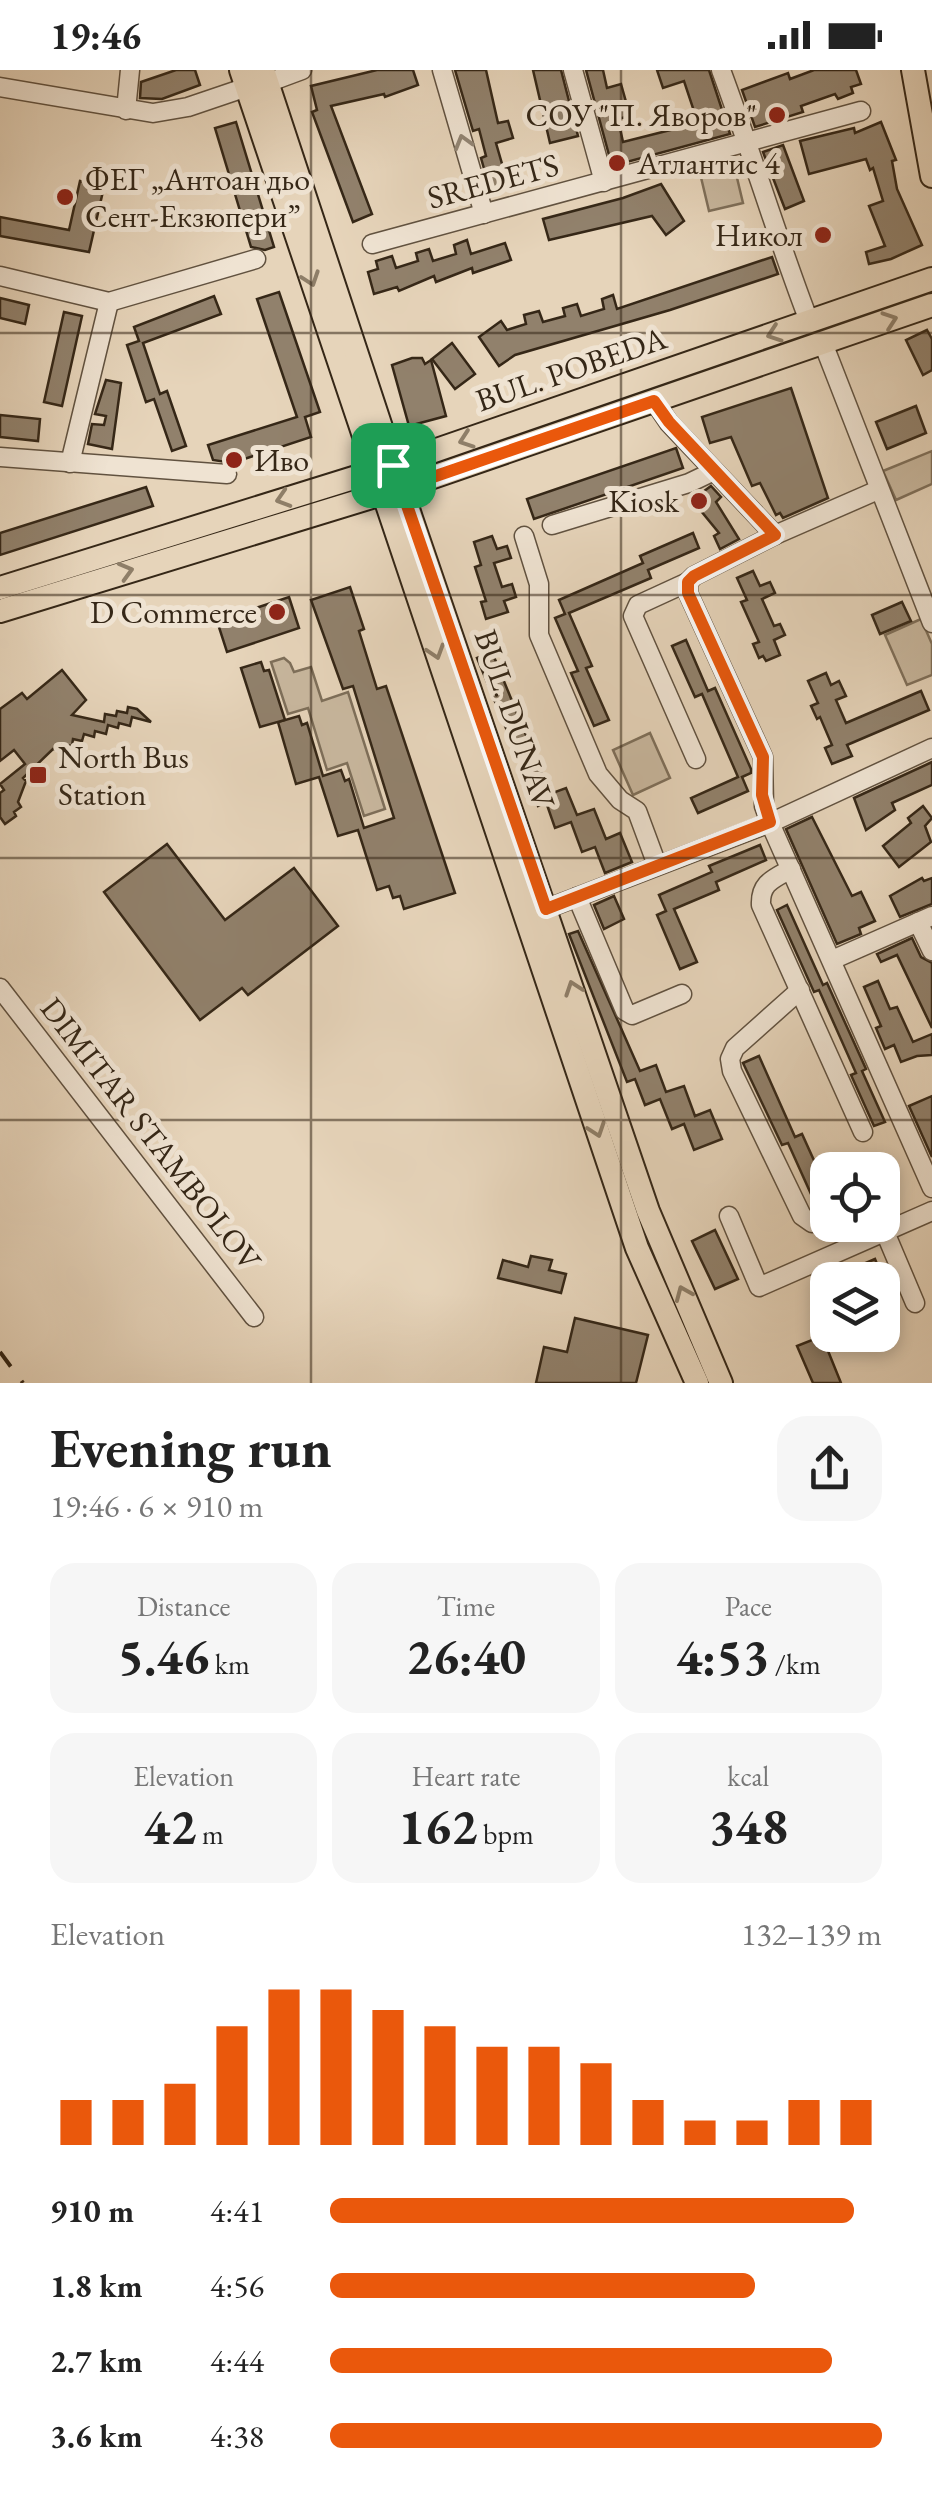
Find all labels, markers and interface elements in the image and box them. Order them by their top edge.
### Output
text: 19:46 [50,11,141,60]
place label: СОУ "П. Яворов" [526,94,757,136]
marker: СОУ "П. Яворов" [766,104,788,126]
one-way arrow [454,134,475,151]
place label: Атлантис 4 [636,142,781,184]
street label: SREDETS [423,143,563,219]
marker: Атлантис 4 [606,152,628,174]
place label: ФЕГ „Антоан дьо Сент-Екзюпери” [85,158,310,237]
marker: ФЕГ „Антоан дьо Сент-Екзюпери” [54,186,76,208]
place label: Никол [715,214,803,256]
marker: Никол [812,224,834,246]
one-way arrow [300,270,320,287]
one-way arrow [881,311,898,332]
street label: BUL. POBEDA [470,316,673,421]
one-way arrow [766,322,783,342]
pin [351,423,436,508]
one-way arrow [459,428,476,448]
icon: arrive [366,438,421,493]
place label: Иво [254,439,309,481]
marker: Иво [223,449,245,471]
place label: Kiosk [608,480,680,522]
one-way arrow [275,488,292,508]
marker: Kiosk [688,490,710,512]
one-way arrow [117,561,134,582]
place label: D Commerce [90,591,257,633]
marker: D Commerce [266,601,288,623]
street label: BUL. DUNAV [465,624,565,815]
one-way arrow [424,643,444,660]
place label: North Bus Station [58,736,189,815]
marker: North Bus Station [27,764,49,786]
one-way arrow [564,980,584,997]
street label: DIMITAR STAMBOLOV [31,989,271,1280]
one-way arrow [586,1121,606,1138]
map controls [810,1152,900,1352]
button: locate [810,1152,900,1242]
button: layers [810,1262,900,1352]
one-way arrow [675,1285,695,1303]
text: Evening run [50,1412,332,1483]
button: share [777,1416,882,1521]
text: 19:46 · 6 × 910 m [50,1485,263,1527]
text: Distance [137,1588,230,1624]
text: Time [437,1588,495,1624]
text: Pace [725,1588,772,1624]
text: 5.46 [118,1624,209,1689]
text: 26:40 [406,1624,526,1689]
text: 4:53 [676,1624,769,1689]
text: km [209,1646,250,1682]
text: /km [769,1646,821,1682]
text: Elevation [133,1758,234,1794]
text: Heart rate [412,1758,520,1794]
text: kcal [727,1758,769,1794]
text: 42 [144,1794,196,1859]
text: 162 [398,1794,478,1859]
text: 348 [709,1794,788,1859]
text: m [196,1816,224,1852]
text: bpm [478,1816,534,1852]
text: Elevation [50,1913,165,1955]
text: 132–139 m [741,1913,882,1955]
text: 910 m [50,2190,134,2232]
text: 4:41 [210,2190,264,2232]
text: 1.8 km [50,2265,143,2307]
text: 4:56 [210,2265,264,2307]
text: 2.7 km [50,2340,143,2382]
text: 4:44 [210,2340,264,2382]
text: 3.6 km [50,2415,143,2457]
text: 4:38 [210,2415,264,2457]

